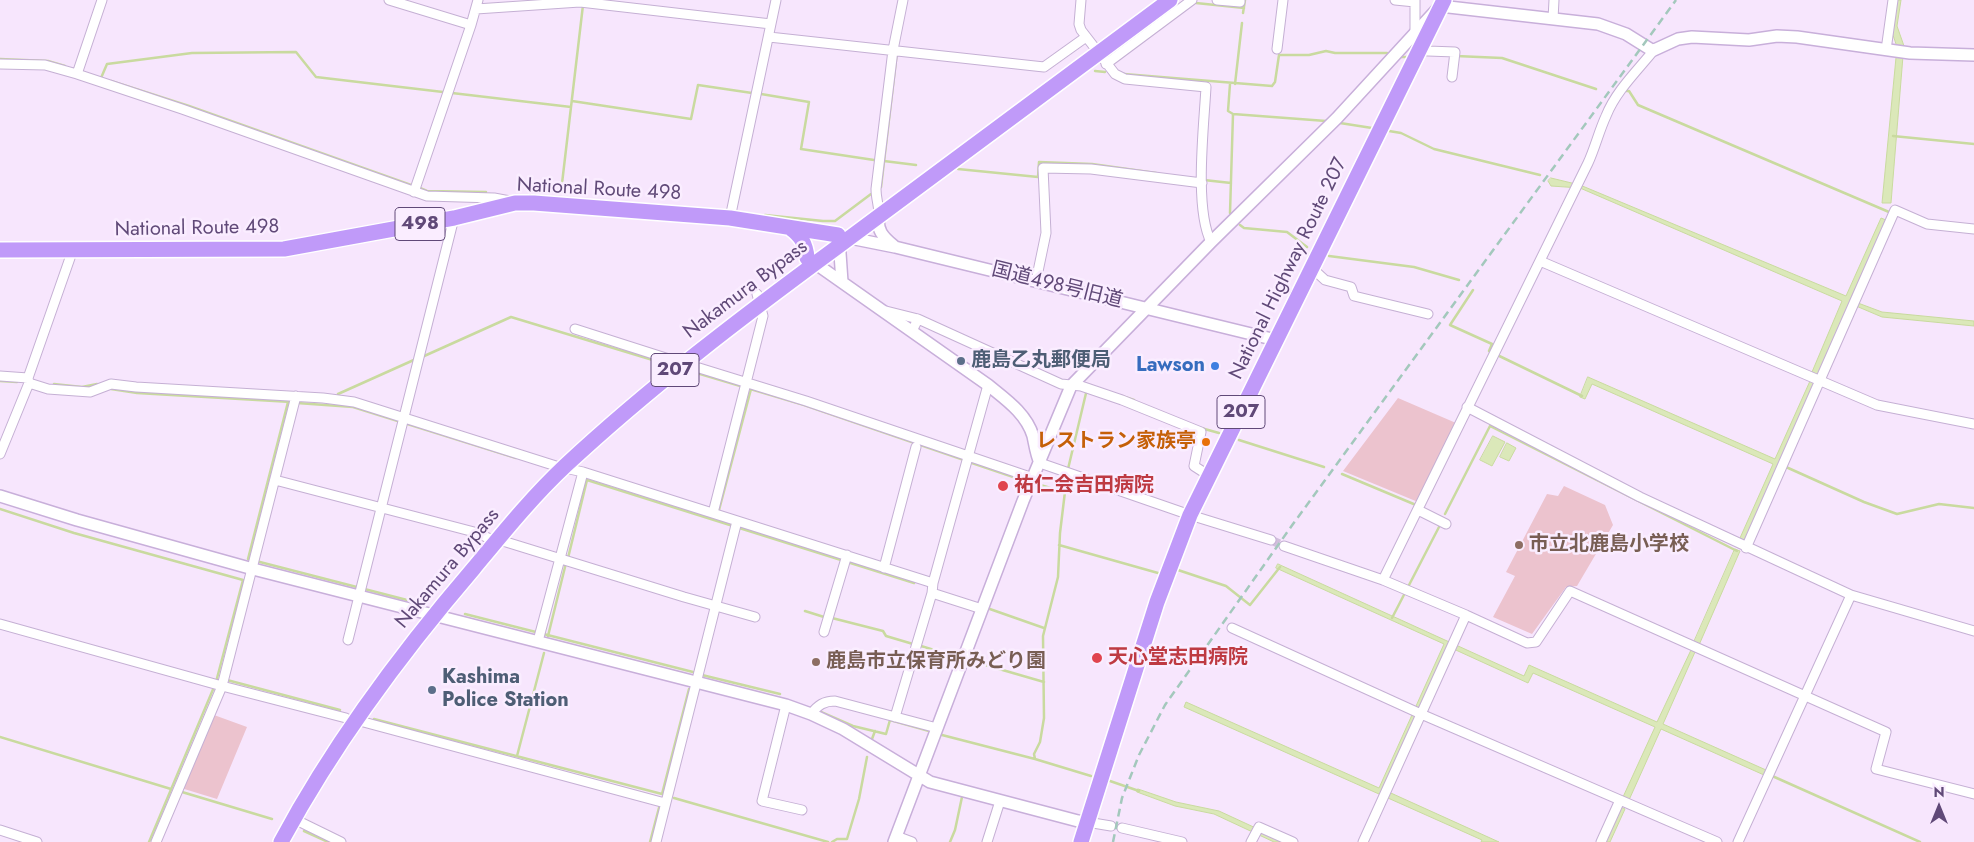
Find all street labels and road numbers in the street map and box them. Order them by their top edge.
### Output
street label: National Highway Route 207 [1225,154,1353,384]
street label: National Route 498 [516,174,682,206]
road number: 498 [395,208,445,240]
street label: National Route 498 [115,216,279,242]
street label: Nakamura Bypass [679,236,813,344]
street label: 国道498号旧道 [989,258,1125,314]
road number: 207 [651,354,699,386]
road number: 207 [1217,396,1265,428]
street label: Nakamura Bypass [391,504,505,634]

